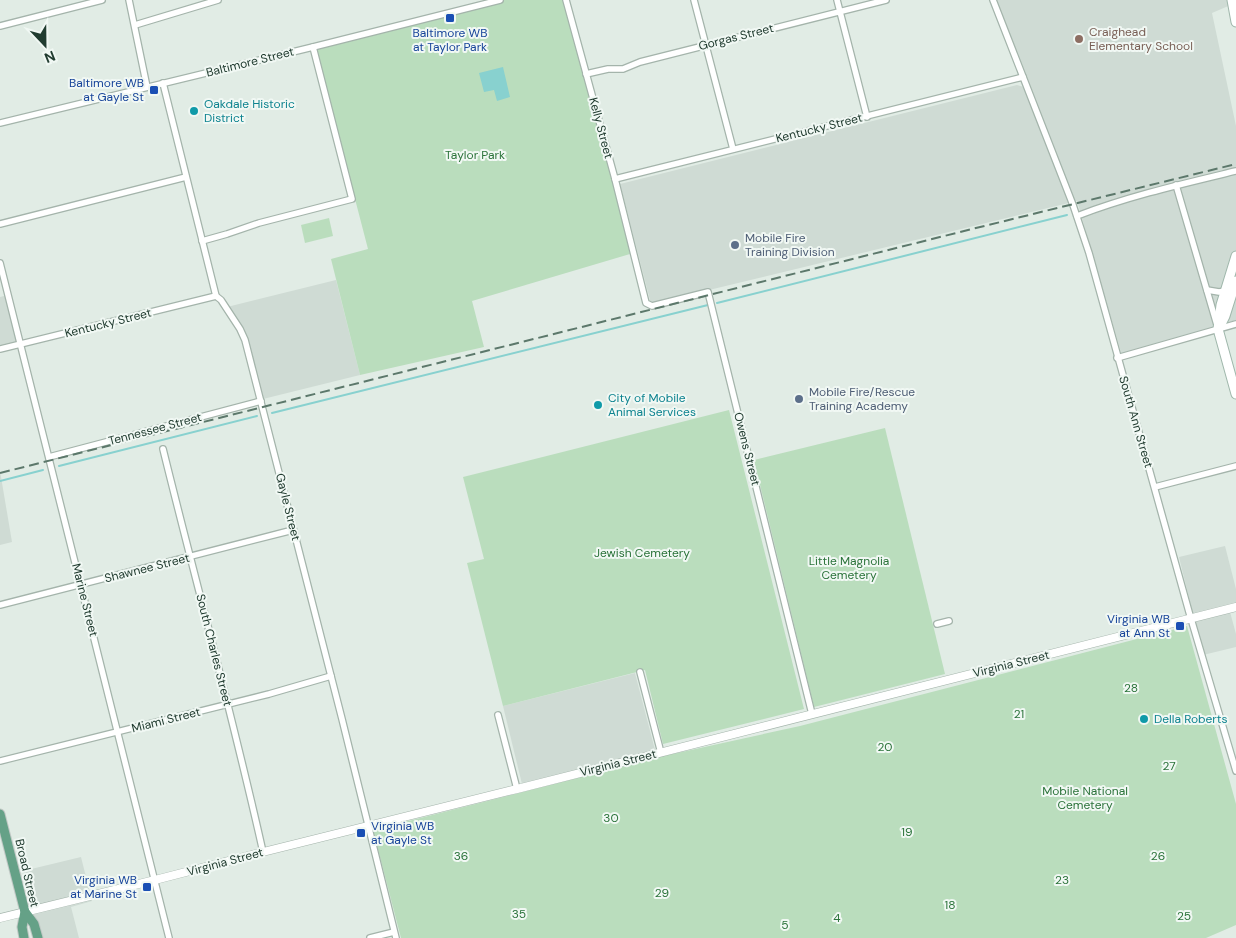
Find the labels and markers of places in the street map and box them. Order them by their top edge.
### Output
marker: Baltimore WB at Taylor Park [444,12,456,24]
place label: Craighead Elementary School [1089,24,1193,54]
place label: Baltimore WB at Taylor Park [413,25,487,55]
marker: Craighead Elementary School [1073,33,1085,45]
place label: Baltimore WB at Gayle St [69,75,144,105]
marker: Baltimore WB at Gayle St [148,84,160,96]
place label: Oakdale Historic District [204,96,295,126]
marker: Oakdale Historic District [188,105,200,117]
place label: Mobile Fire Training Division [745,230,835,260]
marker: Mobile Fire Training Division [729,239,741,251]
place label: Mobile Fire/Rescue Training Academy [809,384,915,414]
place label: City of Mobile Animal Services [608,390,696,420]
marker: Mobile Fire/Rescue Training Academy [793,393,805,405]
marker: City of Mobile Animal Services [592,399,604,411]
place label: Virginia WB at Ann St [1107,611,1170,641]
marker: Virginia WB at Ann St [1174,620,1186,632]
place label: Della Roberts [1154,711,1228,727]
marker: Della Roberts [1138,713,1150,725]
place label: Virginia WB at Gayle St [371,818,434,848]
marker: Virginia WB at Gayle St [355,827,367,839]
place label: Virginia WB at Marine St [70,872,137,902]
marker: Virginia WB at Marine St [141,881,153,893]

